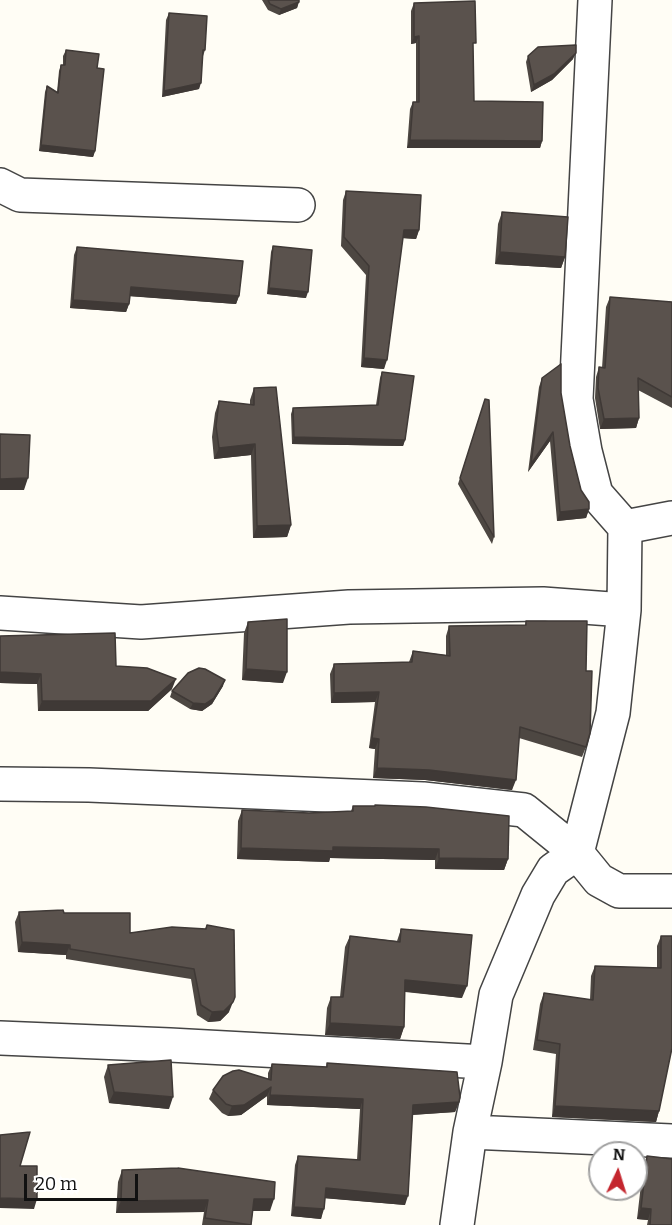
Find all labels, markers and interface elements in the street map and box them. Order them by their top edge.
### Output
north arrow [588,1141,648,1201]
text: N [612,1145,626,1164]
scale bar [27,1162,141,1200]
text: 20 m [35,1173,77,1195]

